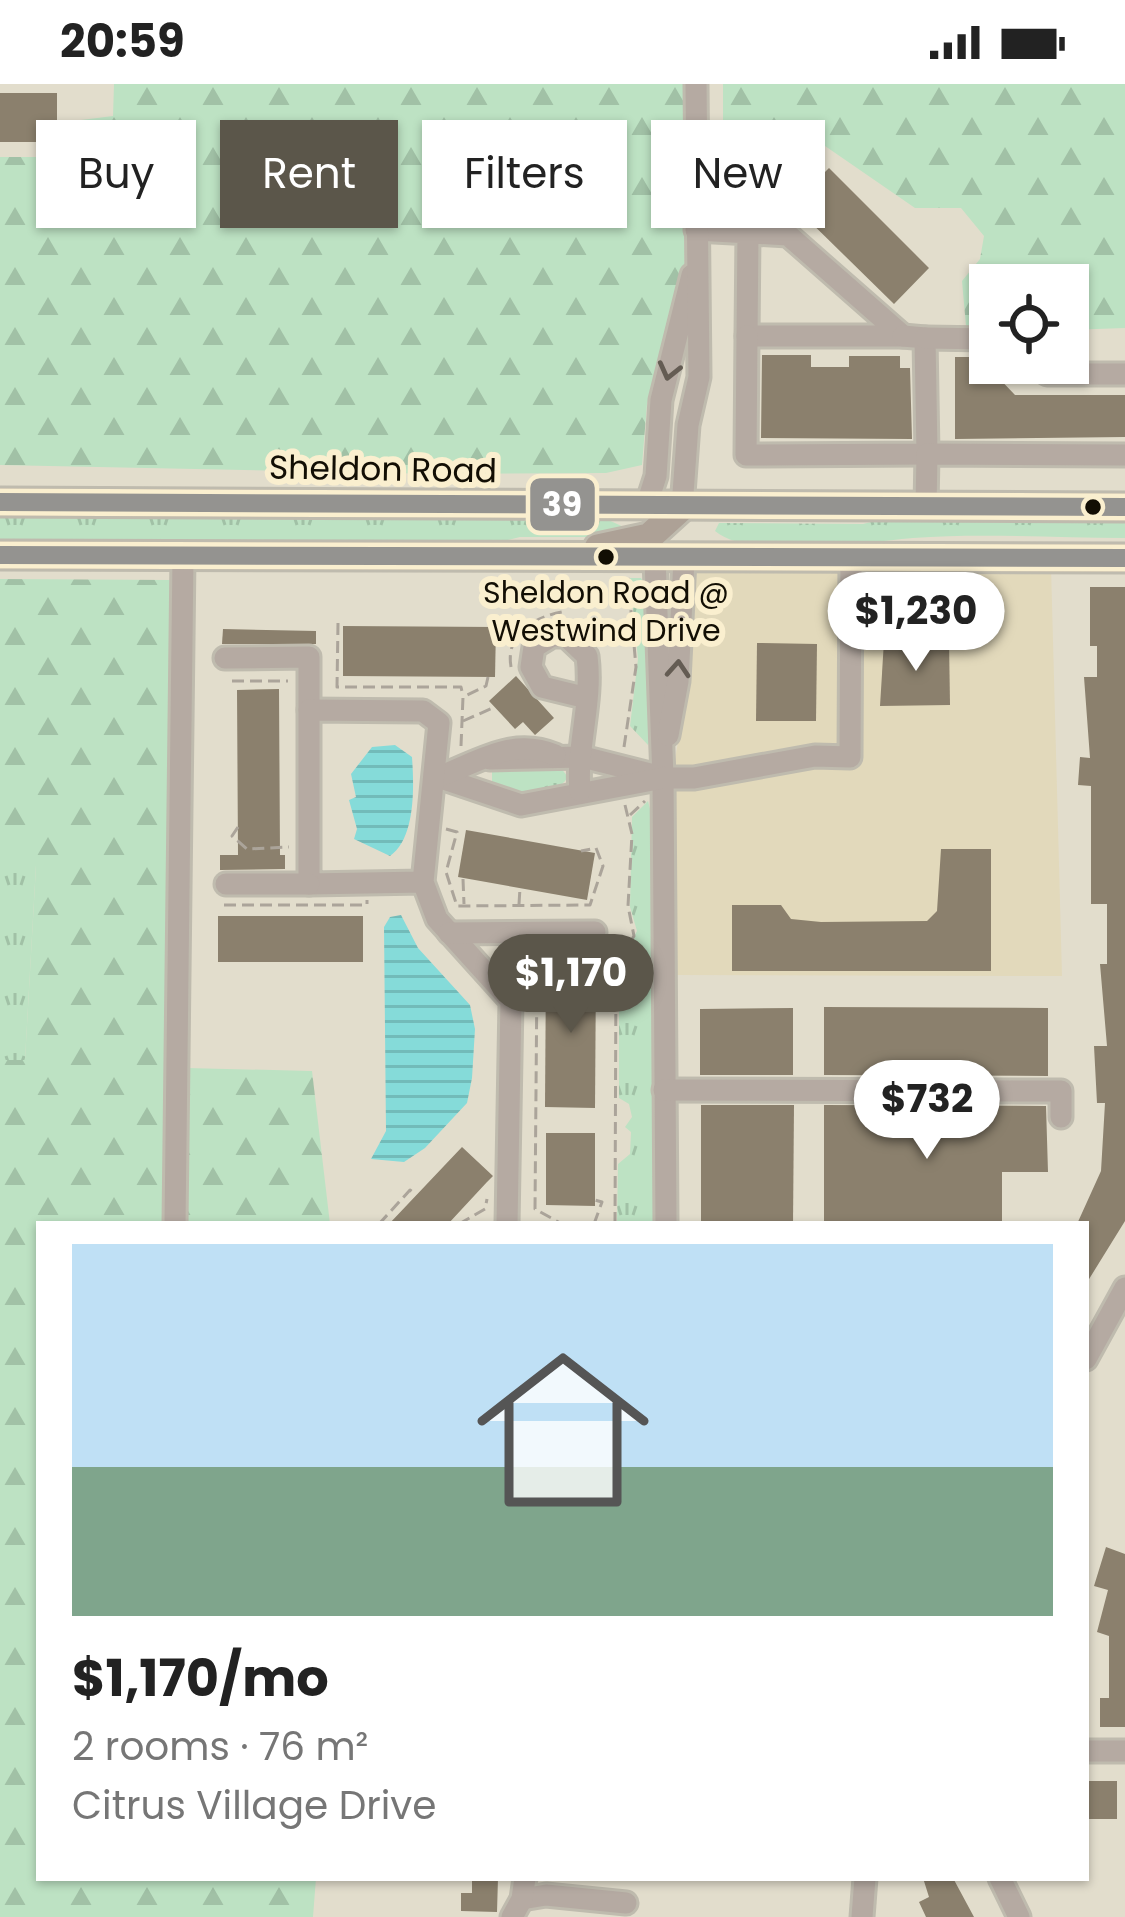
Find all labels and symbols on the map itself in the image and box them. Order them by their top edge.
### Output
one-way arrow [658,360,683,381]
street label: Sheldon Road [268,444,498,494]
line badge: 39 [528,476,597,533]
text: 39 [542,481,582,528]
unlabelled marker [1082,496,1104,518]
marker: Sheldon Road @ Westwind Drive [595,546,617,568]
place label: Sheldon Road @ Westwind Drive [483,571,729,652]
pin: $1,230 [818,572,1014,674]
one-way arrow [665,659,691,678]
pin: $1,170 [473,934,669,1036]
pin: $732 [856,1060,998,1162]

